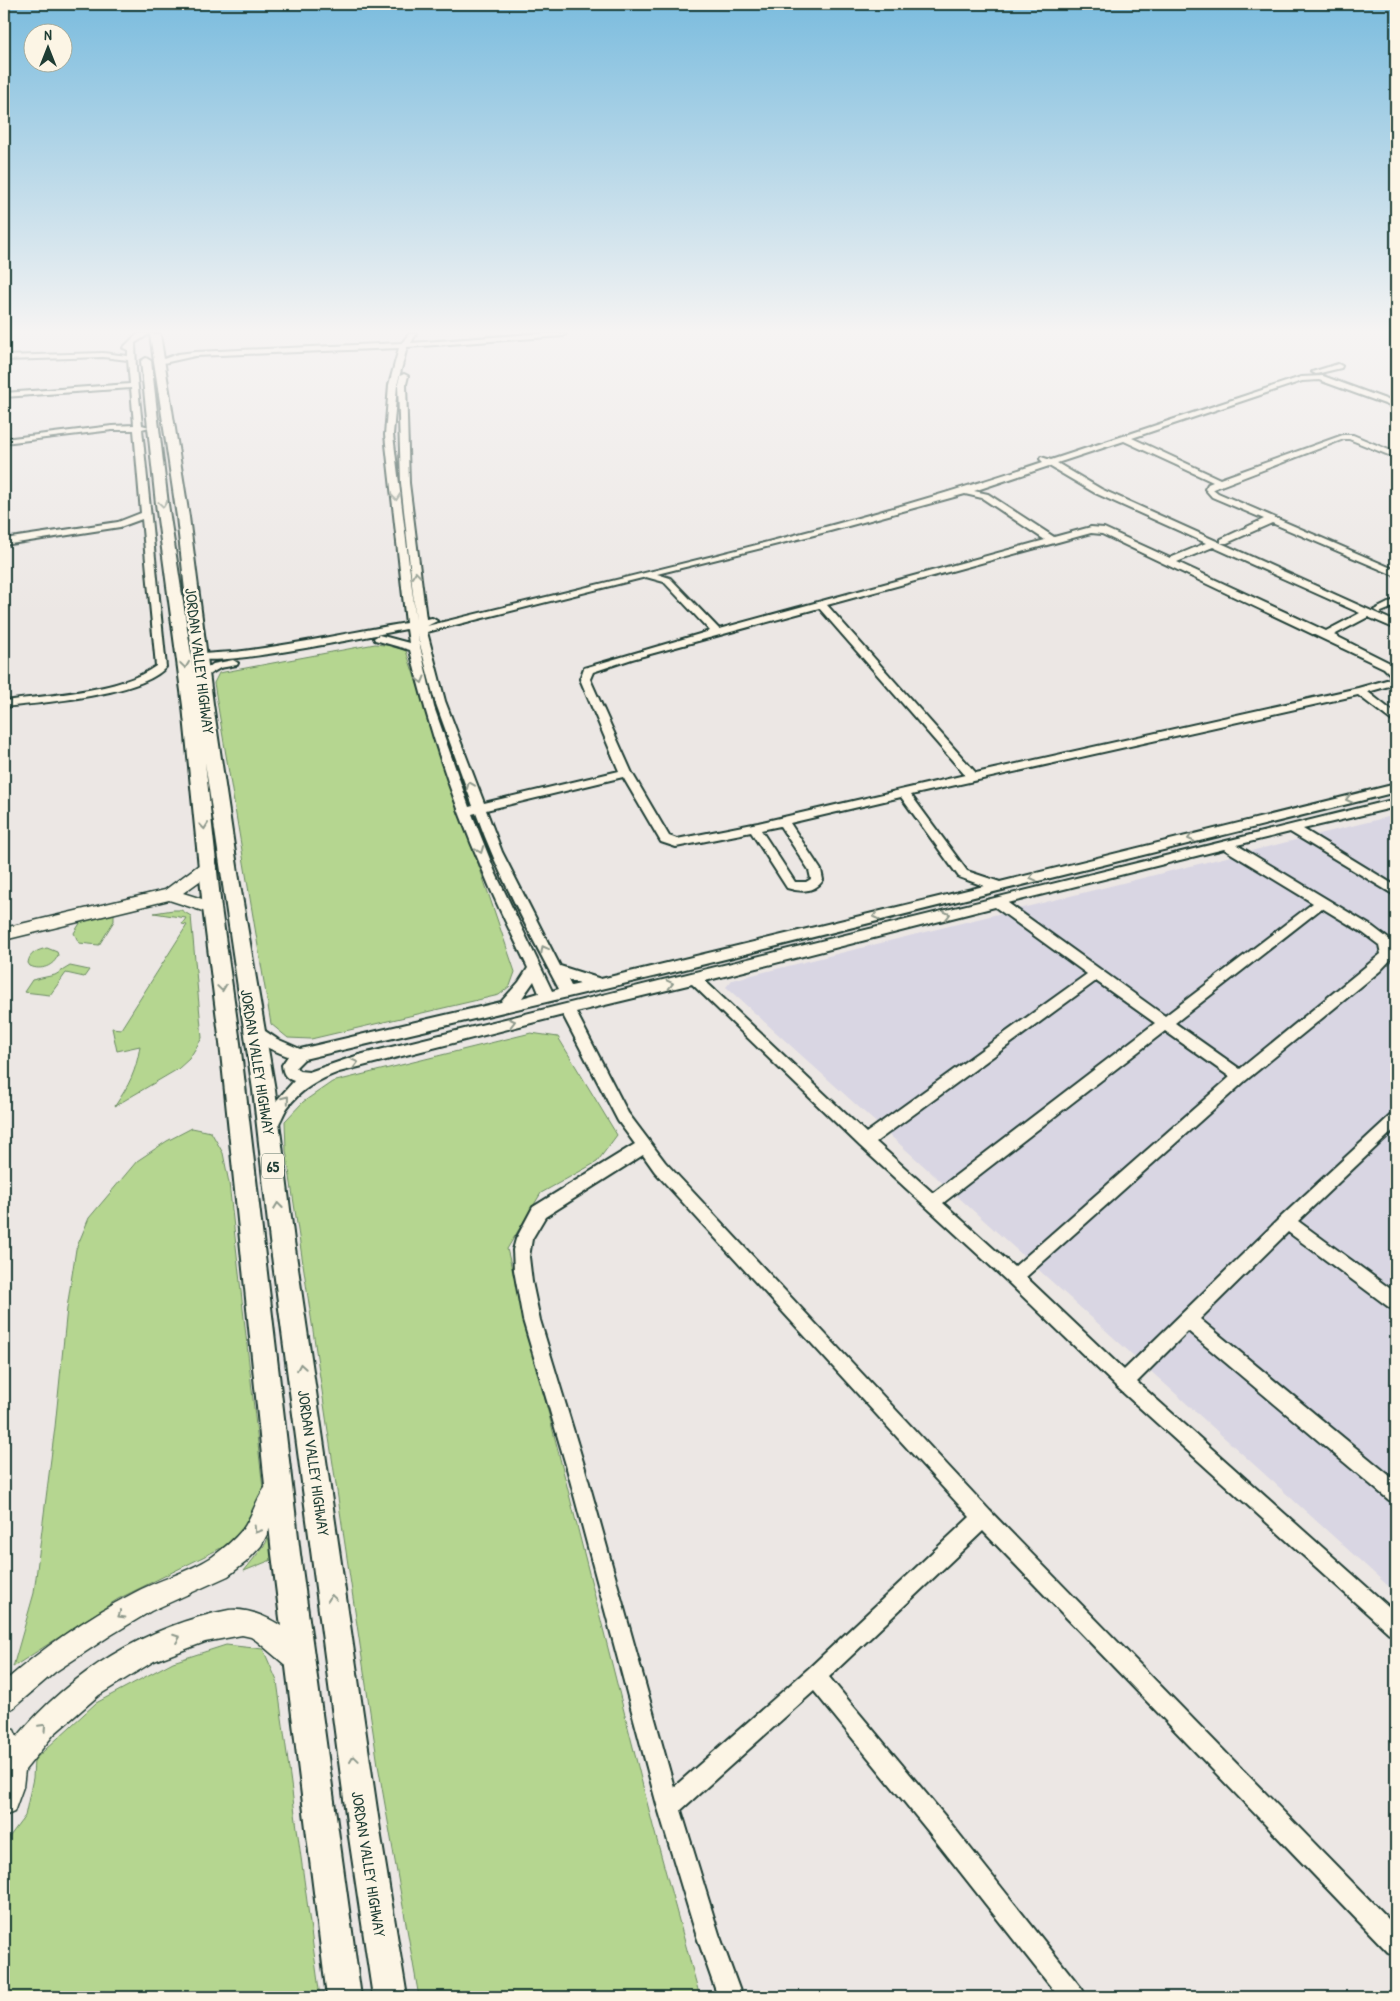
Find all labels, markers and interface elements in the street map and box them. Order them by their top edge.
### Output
north arrow [22,22,72,72]
text: N [44,25,52,44]
one-way arrow [390,493,401,501]
one-way arrow [157,500,167,509]
one-way arrow [411,571,422,579]
street label: JORDAN VALLEY HIGHWAY [180,587,220,735]
one-way arrow [180,661,190,669]
one-way arrow [416,675,426,683]
one-way arrow [466,781,476,790]
one-way arrow [1345,794,1353,804]
one-way arrow [198,823,209,831]
one-way arrow [1187,832,1196,843]
one-way arrow [474,845,484,853]
one-way arrow [1030,871,1038,881]
one-way arrow [871,910,880,921]
one-way arrow [942,910,951,921]
one-way arrow [540,945,550,954]
one-way arrow [666,979,675,990]
one-way arrow [217,984,227,992]
street label: JORDAN VALLEY HIGHWAY [236,987,280,1137]
one-way arrow [508,1017,517,1028]
one-way arrow [350,1058,359,1069]
one-way arrow [280,1096,288,1105]
road number: 65 [262,1154,284,1178]
one-way arrow [273,1202,284,1210]
one-way arrow [296,1363,307,1371]
street label: JORDAN VALLEY HIGHWAY [293,1388,335,1538]
one-way arrow [254,1524,263,1533]
one-way arrow [327,1593,338,1601]
one-way arrow [118,1608,127,1618]
one-way arrow [172,1634,181,1644]
one-way arrow [37,1724,46,1733]
one-way arrow [349,1754,360,1762]
street label: JORDAN VALLEY HIGHWAY [347,1789,391,1939]

